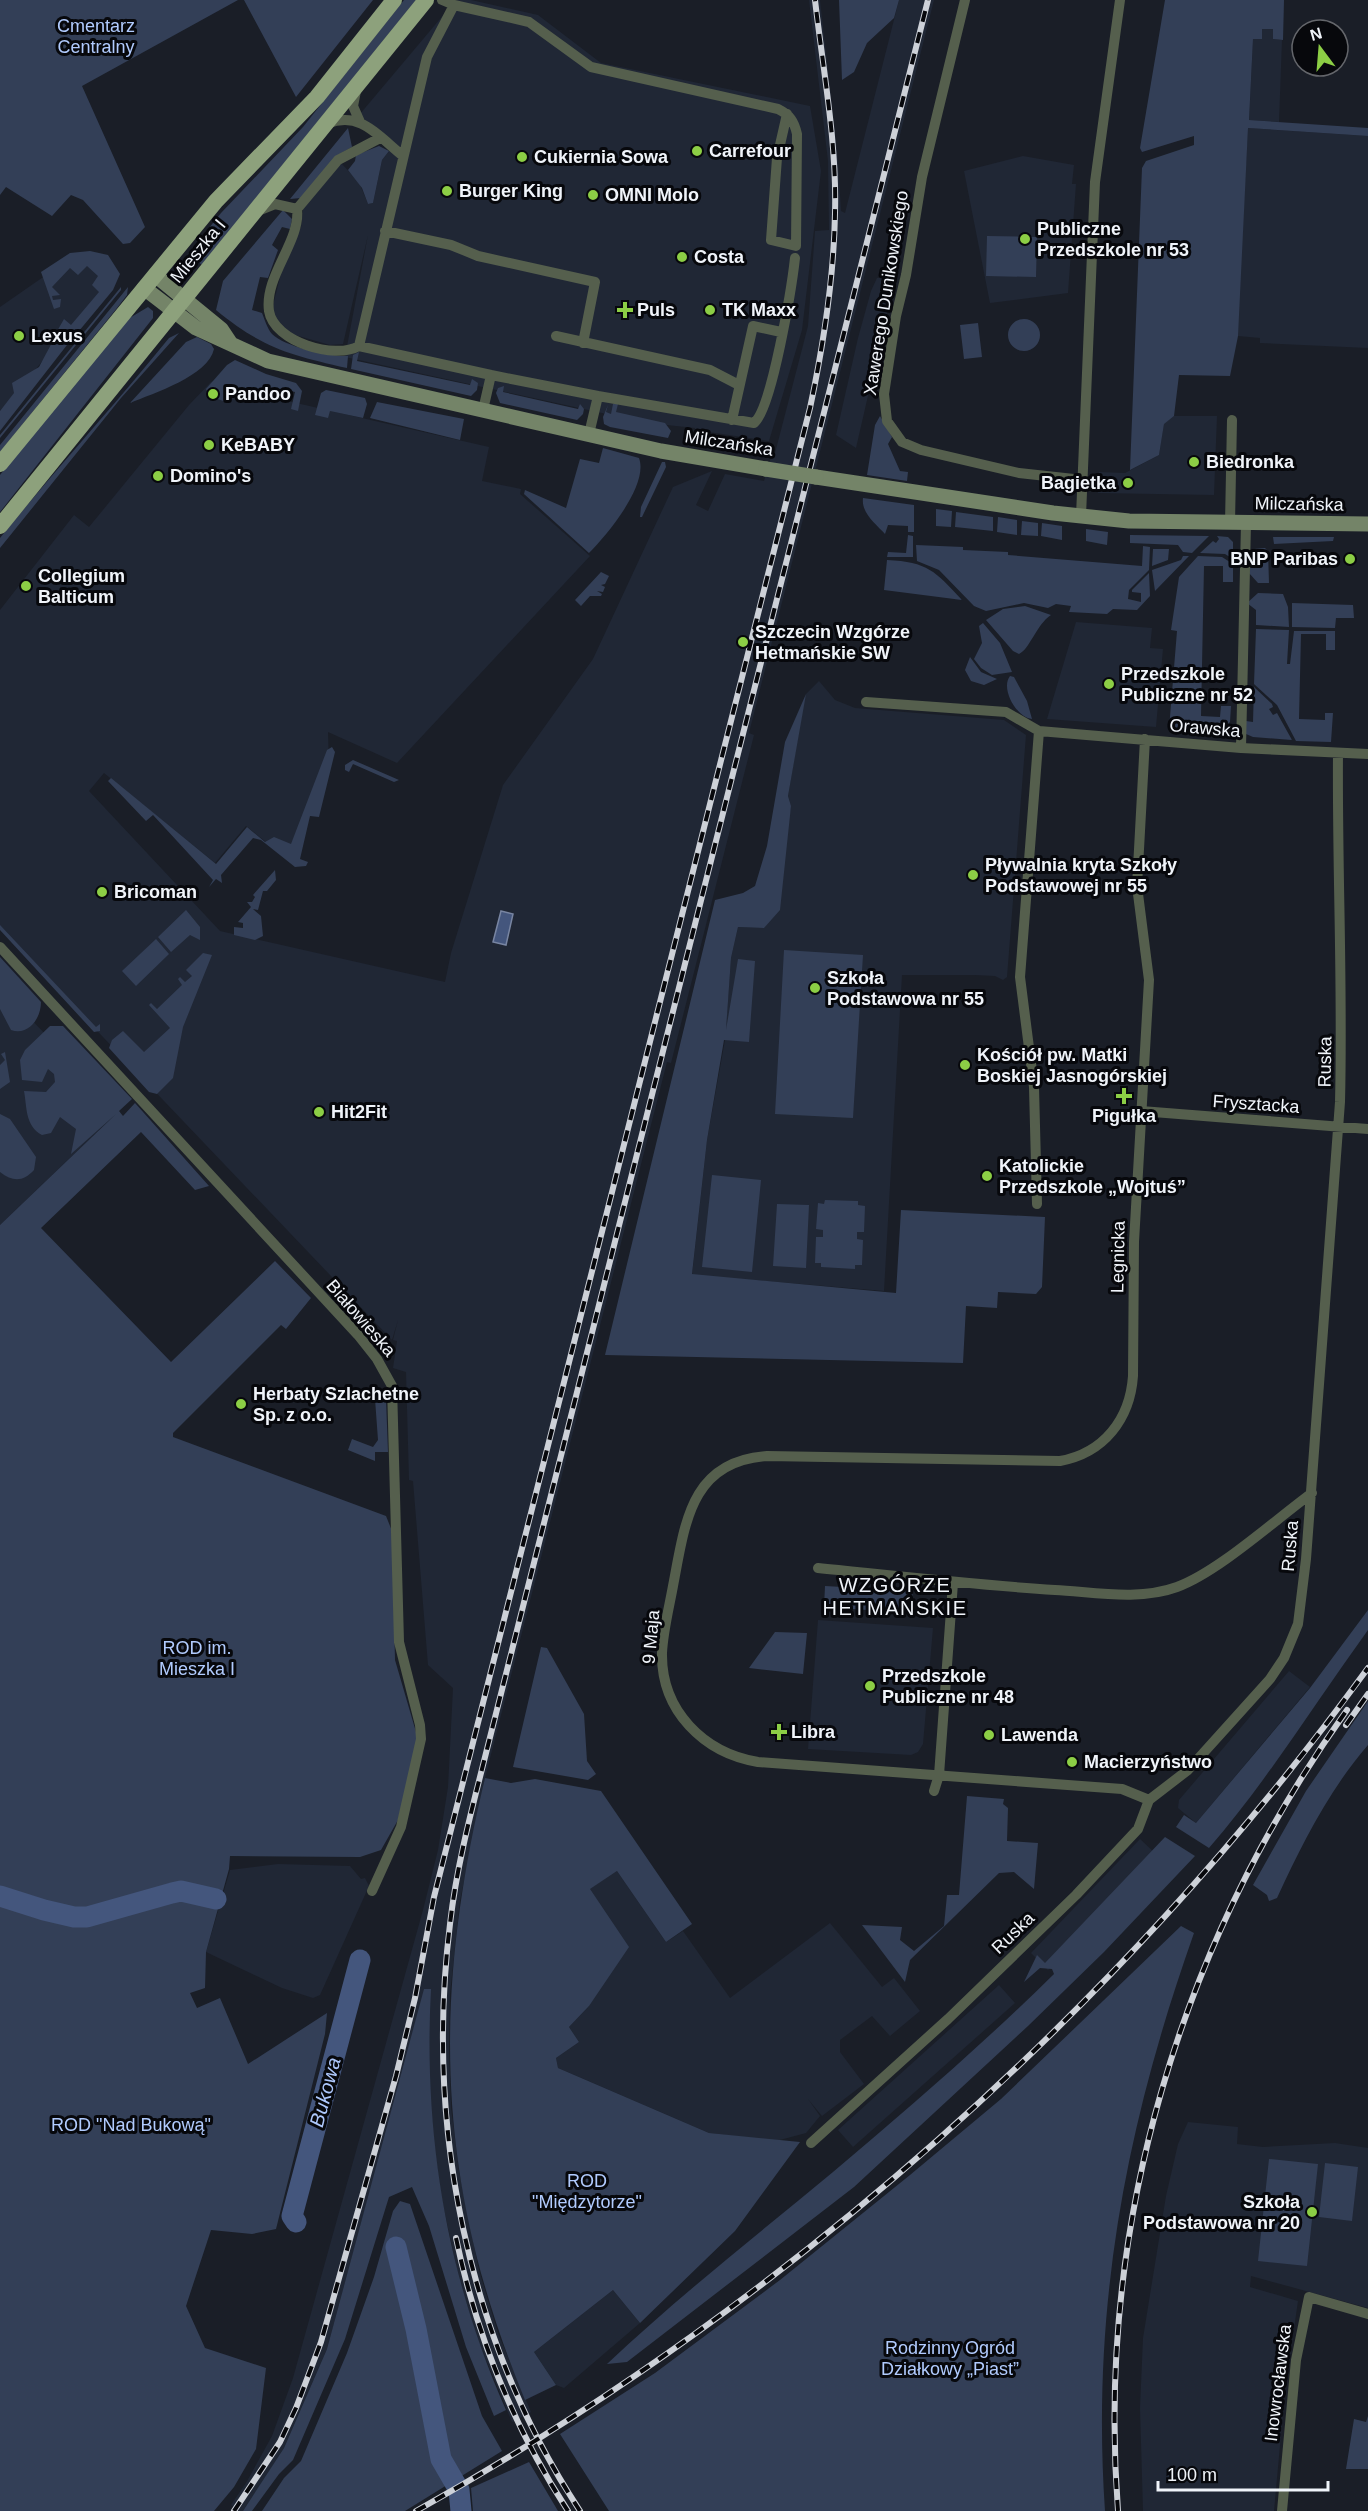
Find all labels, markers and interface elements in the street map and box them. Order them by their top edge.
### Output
park label: Cmentarz Centralny [57,16,135,57]
north arrow [1290,18,1350,78]
text: N [1308,24,1324,44]
place label: Carrefour [709,141,791,161]
marker: Carrefour [690,144,704,158]
place label: Cukiernia Sowa [534,147,669,167]
marker: Cukiernia Sowa [515,150,529,164]
place label: Burger King [459,181,563,201]
marker: Burger King [440,184,454,198]
place label: OMNI Molo [605,185,699,205]
marker: OMNI Molo [586,188,600,202]
street label: Xawerego Dunikowskiego [860,189,912,397]
street label: Mieszka I [166,215,230,287]
place label: Publiczne Przedszkole nr 53 [1037,219,1189,260]
marker: Publiczne Przedszkole nr 53 [1018,232,1032,246]
place label: Costa [694,247,745,267]
marker: Costa [675,250,689,264]
place label: Puls [637,300,675,320]
place label: TK Maxx [722,300,796,320]
marker: Puls [618,303,632,317]
marker: TK Maxx [703,303,717,317]
place label: Lexus [31,326,83,346]
marker: Lexus [12,329,26,343]
place label: Pandoo [225,384,291,404]
marker: Pandoo [206,387,220,401]
street label: Milczańska [683,426,776,460]
place label: KeBABY [221,435,295,455]
marker: KeBABY [202,438,216,452]
place label: Biedronka [1206,452,1295,472]
marker: Biedronka [1187,455,1201,469]
place label: Domino's [170,466,251,486]
marker: Domino's [151,469,165,483]
place label: Bagietka [1041,473,1117,493]
marker: Bagietka [1121,476,1135,490]
street label: Milczańska [1254,493,1345,515]
place label: BNP Paribas [1230,549,1338,569]
marker: BNP Paribas [1343,552,1357,566]
place label: Collegium Balticum [38,566,125,607]
marker: Collegium Balticum [19,579,33,593]
place label: Szczecin Wzgórze Hetmańskie SW [755,622,910,663]
marker: Szczecin Wzgórze Hetmańskie SW [736,635,750,649]
place label: Przedszkole Publiczne nr 52 [1121,664,1253,705]
marker: Przedszkole Publiczne nr 52 [1102,677,1116,691]
street label: Orawska [1169,715,1242,741]
place label: Pływalnia kryta Szkoły Podstawowej nr 55 [985,855,1177,896]
marker: Pływalnia kryta Szkoły Podstawowej nr 55 [966,868,980,882]
place label: Bricoman [114,882,197,902]
marker: Bricoman [95,885,109,899]
place label: Szkoła Podstawowa nr 55 [827,968,984,1009]
marker: Szkoła Podstawowa nr 55 [808,981,822,995]
street label: Ruska [1315,1035,1335,1088]
place label: Kościół pw. Matki Boskiej Jasnogórskiej [977,1045,1167,1086]
marker: Kościół pw. Matki Boskiej Jasnogórskiej [958,1058,972,1072]
marker: Pigułka [1117,1089,1131,1103]
street label: Frysztacka [1212,1091,1301,1117]
place label: Hit2Fit [331,1102,387,1122]
marker: Hit2Fit [312,1105,326,1119]
place label: Pigułka [1092,1106,1157,1126]
place label: Katolickie Przedszkole „Wojtuś” [999,1156,1186,1197]
marker: Katolickie Przedszkole „Wojtuś” [980,1169,994,1183]
street label: Legnicka [1107,1220,1129,1293]
street label: Białowieska [322,1276,400,1361]
place label: Herbaty Szlachetne Sp. z o.o. [253,1384,419,1425]
marker: Herbaty Szlachetne Sp. z o.o. [234,1397,248,1411]
street label: Ruska [1278,1519,1302,1572]
district label: WZGÓRZE HETMAŃSKIE [822,1574,968,1619]
street label: 9 Maja [639,1608,663,1665]
park label: ROD im. Mieszka I [159,1638,235,1679]
place label: Przedszkole Publiczne nr 48 [882,1666,1014,1707]
marker: Przedszkole Publiczne nr 48 [863,1679,877,1693]
place label: Libra [791,1722,836,1742]
marker: Libra [772,1725,786,1739]
place label: Lawenda [1001,1725,1079,1745]
marker: Lawenda [982,1728,996,1742]
place label: Macierzyństwo [1084,1752,1212,1772]
marker: Macierzyństwo [1065,1755,1079,1769]
street label: Ruska [988,1907,1039,1958]
water label: Bukowa [305,2055,345,2129]
park label: ROD "Nad Bukową" [51,2115,211,2135]
park label: ROD "Międzytorze" [532,2171,642,2212]
place label: Szkoła Podstawowa nr 20 [1143,2192,1301,2233]
marker: Szkoła Podstawowa nr 20 [1305,2205,1319,2219]
street label: Inowrocławska [1261,2322,1295,2443]
park label: Rodzinny Ogród Działkowy „Piast” [881,2338,1019,2379]
scale bar [1158,2454,1328,2492]
text: 100 m [1167,2465,1217,2485]

